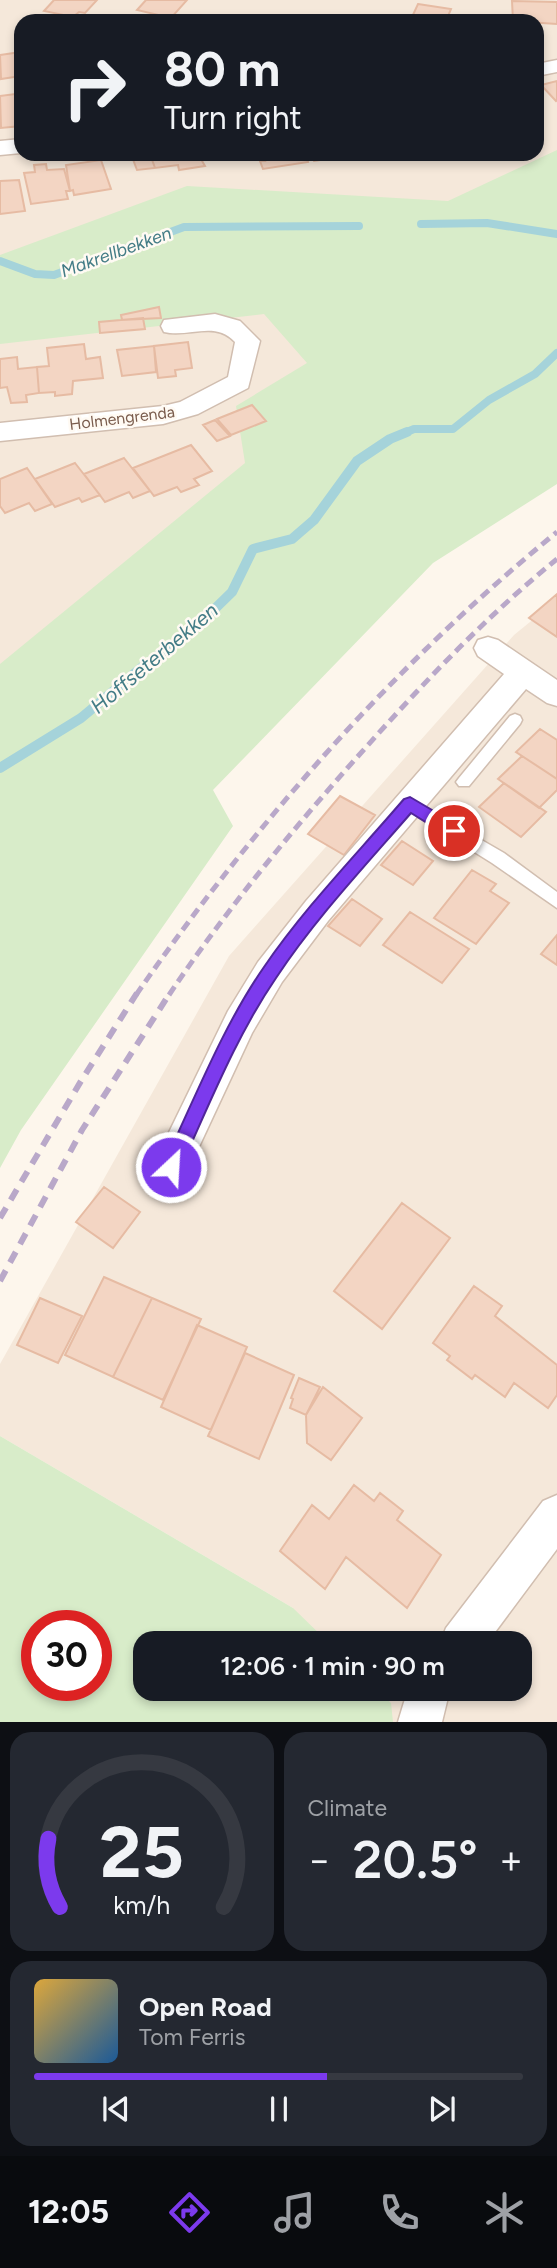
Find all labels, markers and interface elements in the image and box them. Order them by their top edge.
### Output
text: 80 m [164,39,280,98]
icon: right [49,42,140,133]
text: Turn right [164,99,302,137]
water label: Makrellbekken [58,222,174,282]
street label: Holmengrenda [68,402,176,434]
water label: Hoffseterbekken [85,597,223,719]
pin [424,801,484,861]
icon: arrive [435,812,473,850]
position arrow [134,1130,208,1204]
speed limit sign: 30 [21,1610,112,1701]
text: 12:06 · 1 min · 90 m [220,1650,445,1682]
text: Climate [308,1794,387,1822]
text: 25 [100,1809,184,1896]
text: 20.5° [353,1829,478,1891]
text: − [308,1837,331,1883]
text: + [499,1837,523,1883]
text: km/h [113,1890,170,1920]
text: Open Road [139,1991,272,2023]
text: Tom Ferris [139,2023,245,2051]
icon: previous [97,2090,135,2128]
icon: pause [260,2090,298,2128]
icon: next [423,2090,461,2128]
icon: directions [165,2188,214,2237]
icon: music [270,2188,319,2237]
icon: phone [375,2188,424,2237]
icon: climate [480,2188,529,2237]
text: 12:05 [28,2193,109,2231]

